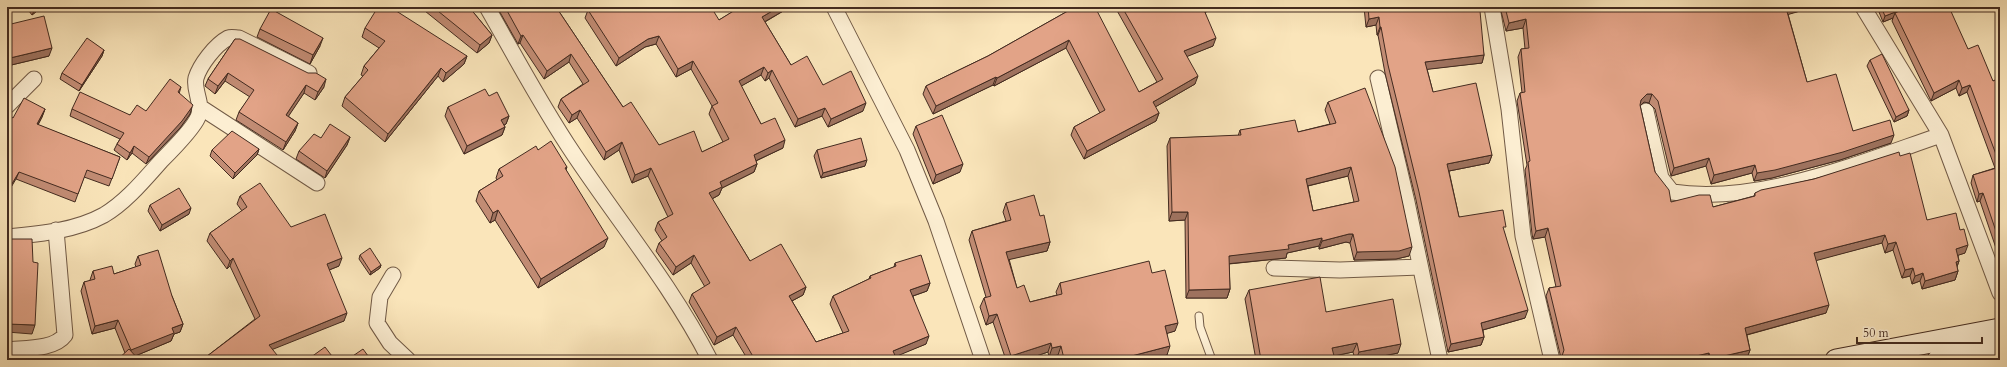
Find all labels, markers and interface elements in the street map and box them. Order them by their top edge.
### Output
scale bar [1857,319,1982,345]
text: 50 m [1863,325,1890,341]

